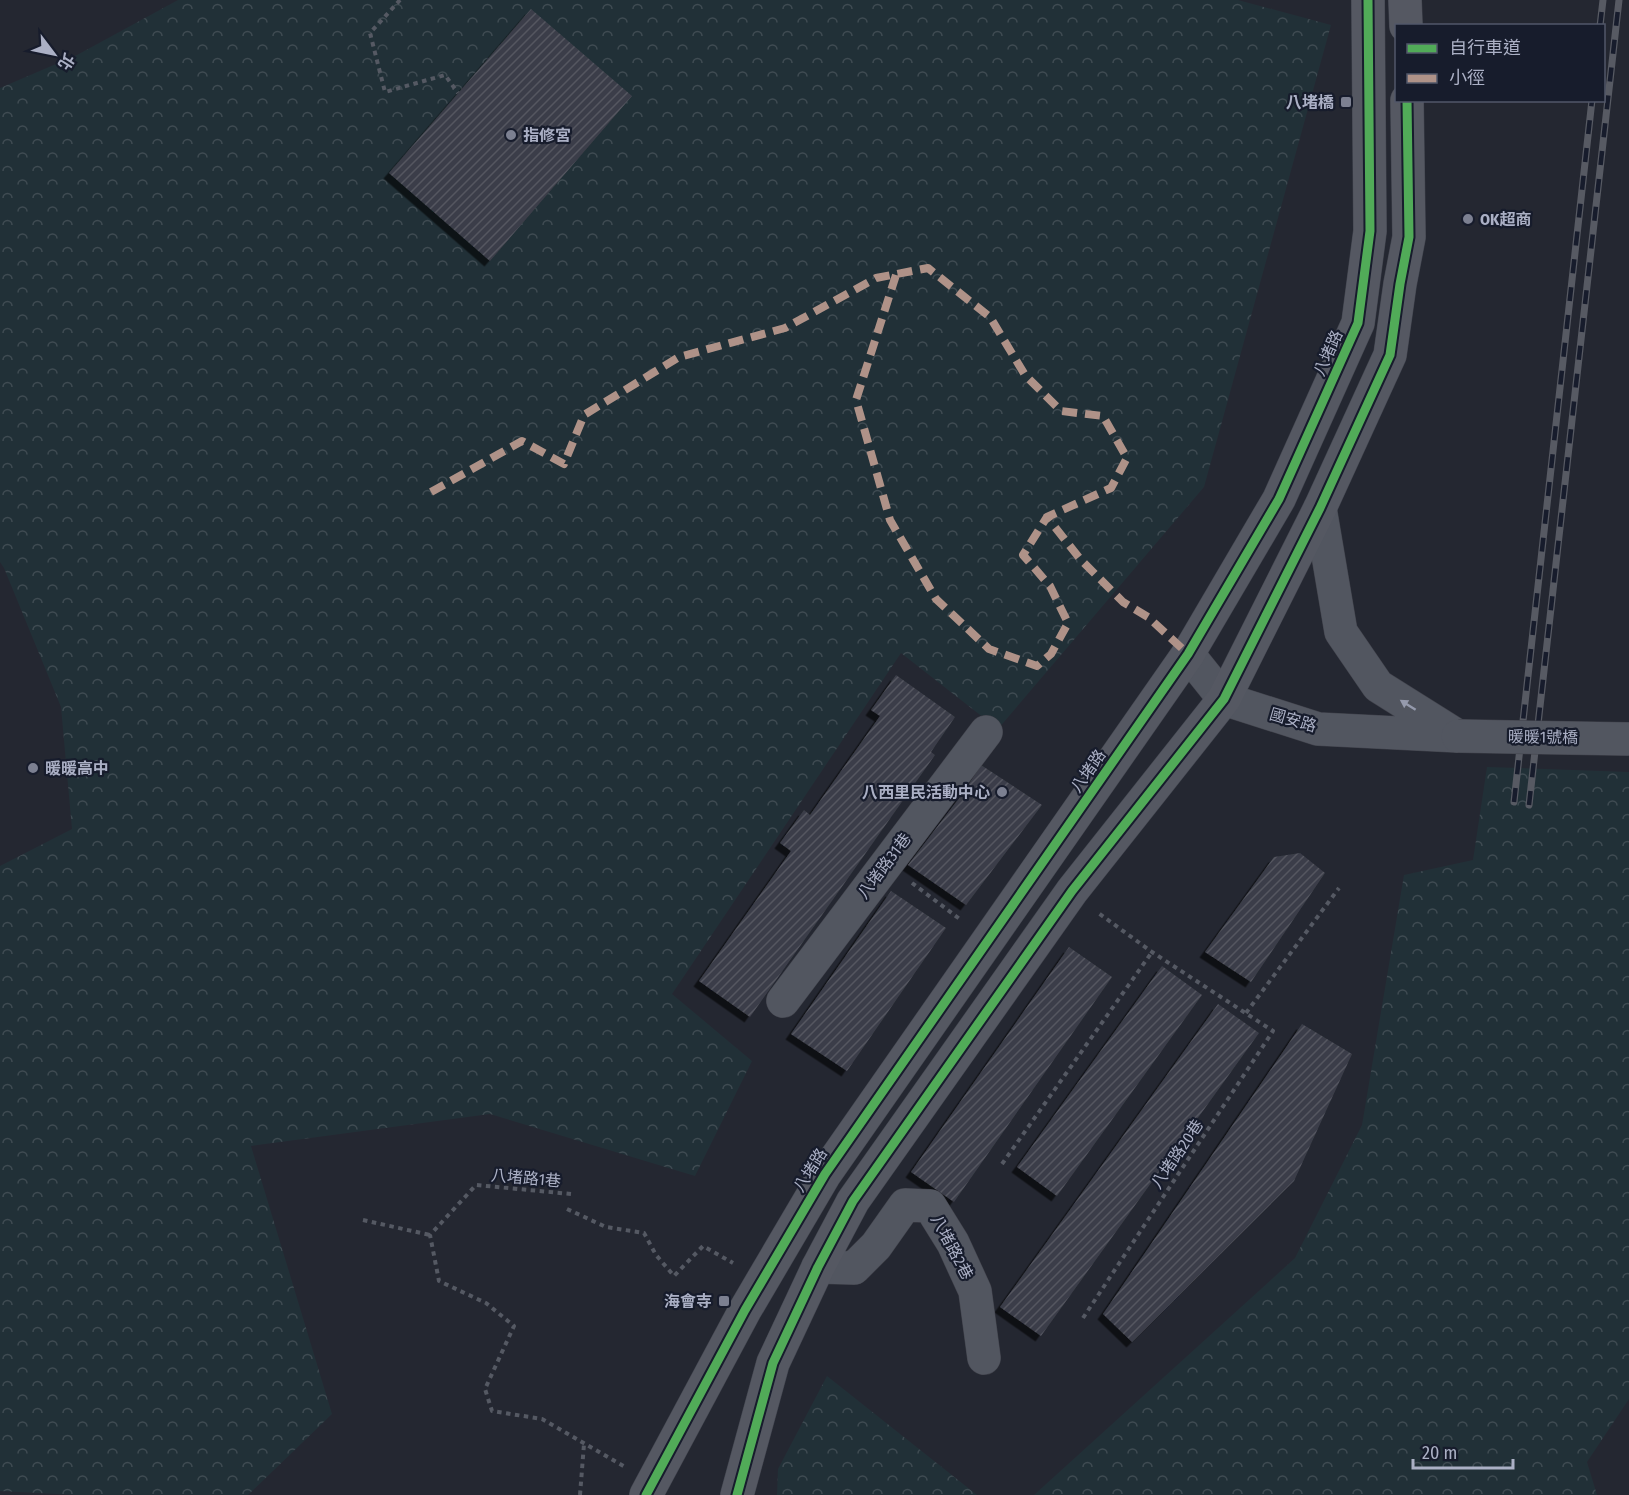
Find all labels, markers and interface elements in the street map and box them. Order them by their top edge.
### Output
north arrow [24,24,84,84]
legend [1395,24,1605,102]
text: 自行車道 [1449,37,1521,59]
text: 北 [54,50,79,74]
text: 小徑 [1449,67,1485,89]
place label: 八堵橋 [1286,93,1334,112]
marker: 八堵橋 [1339,95,1353,109]
place label: 指修宮 [523,126,571,145]
marker: 指修宮 [504,128,518,142]
place label: OK超商 [1480,210,1531,229]
marker: OK超商 [1461,212,1475,226]
street label: 八堵路 [1310,327,1346,379]
one-way arrow [1400,700,1416,711]
street label: 國安路 [1267,704,1319,736]
street label: 暖暖1號橋 [1508,727,1578,747]
street label: 八堵路 [1066,746,1110,796]
place label: 暖暖高中 [45,759,109,778]
marker: 暖暖高中 [26,761,40,775]
place label: 八西里民活動中心 [862,783,990,802]
marker: 八西里民活動中心 [995,785,1009,799]
street label: 八堵路31巷 [853,830,915,902]
street label: 八堵路20巷 [1147,1116,1207,1192]
street label: 八堵路 [789,1145,831,1195]
street label: 八堵路1巷 [490,1165,562,1191]
street label: 八堵路2巷 [927,1211,977,1283]
place label: 海會寺 [664,1292,712,1311]
marker: 海會寺 [717,1294,731,1308]
scale bar [1413,1432,1514,1470]
text: 20 m [1422,1442,1457,1464]

